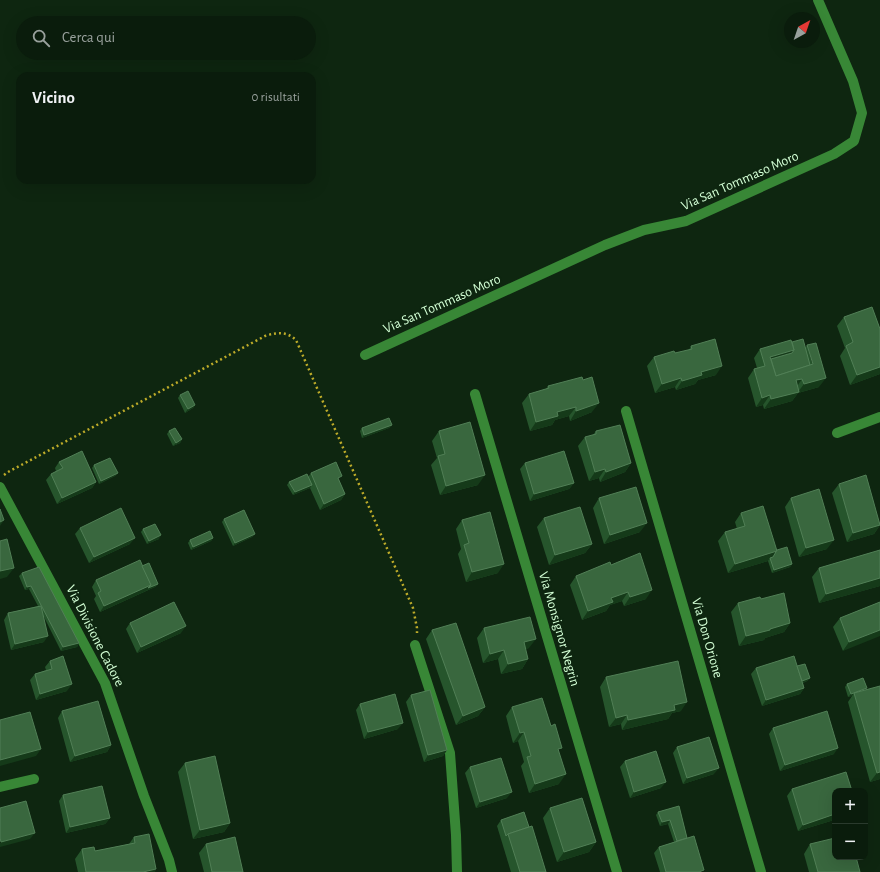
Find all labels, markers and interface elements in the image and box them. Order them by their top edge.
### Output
north arrow [784,12,820,48]
search box [16,16,316,60]
icon: search [30,27,52,49]
text: Cerca qui [62,30,115,45]
text: Vicino [32,89,75,106]
text: 0 risultati [252,91,300,104]
street label: Via San Tommaso Moro [679,149,801,213]
street label: Via San Tommaso Moro [381,272,503,336]
street label: Via Monsignor Negrin [536,570,582,688]
street label: Via Divisione Cadore [63,583,127,689]
street label: Via Don Orione [689,596,725,680]
map controls [832,788,868,860]
button: + [832,788,868,824]
button: − [832,824,868,860]

